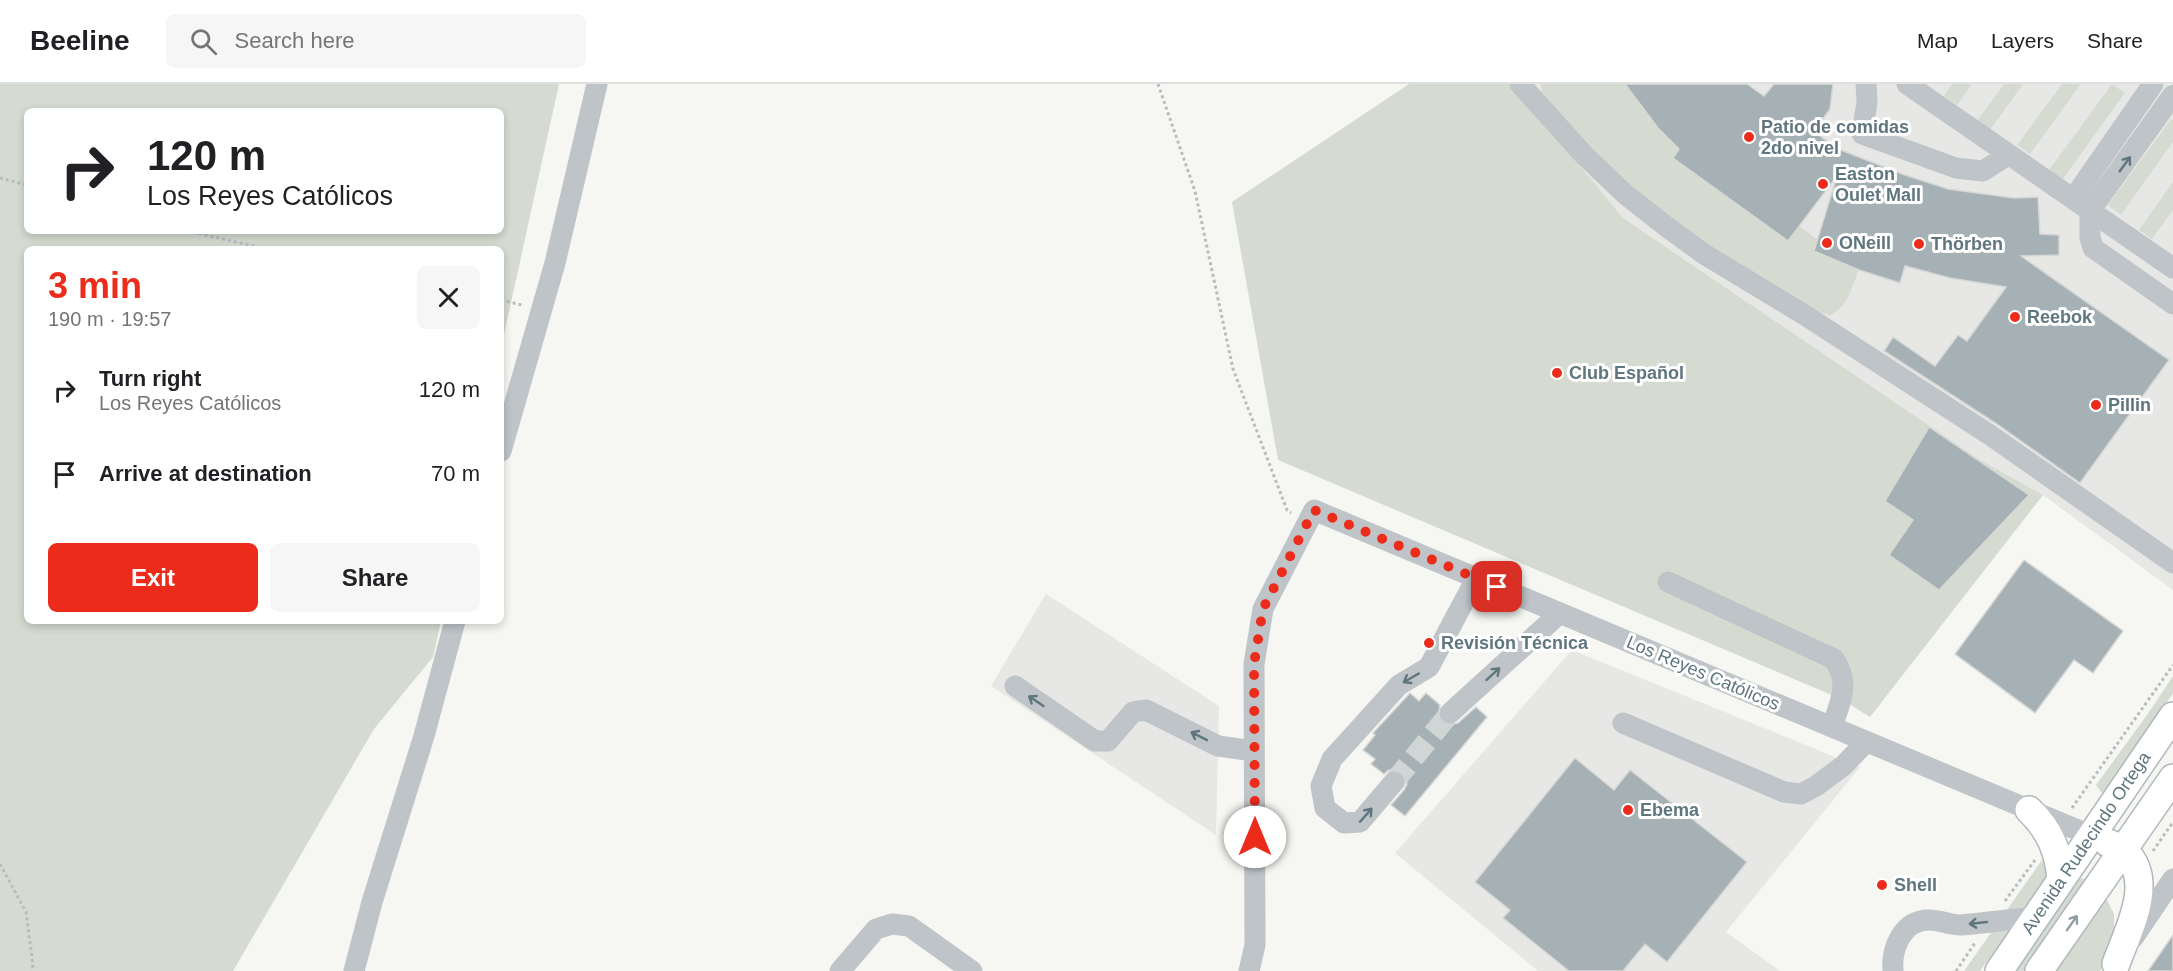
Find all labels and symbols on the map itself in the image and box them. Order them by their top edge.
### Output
place label: Patio de comidas 2do nivel [1761,117,1909,158]
marker: Patio de comidas 2do nivel [1742,130,1756,144]
one-way arrow [2119,156,2131,172]
place label: Easton Oulet Mall [1835,164,1921,205]
marker: Easton Oulet Mall [1816,177,1830,191]
place label: ONeill [1839,233,1891,253]
place label: Thörben [1931,234,2003,254]
marker: ONeill [1820,236,1834,250]
marker: Thörben [1912,237,1926,251]
place label: Reebok [2027,307,2093,327]
marker: Reebok [2008,310,2022,324]
place label: Club Español [1569,363,1684,383]
marker: Club Español [1550,366,1564,380]
place label: Pillin [2108,395,2151,415]
marker: Pillin [2089,398,2103,412]
pin [1471,561,1522,612]
street label: Los Reyes Católicos [1624,632,1782,714]
place label: Revisión Técnica [1441,633,1589,653]
marker: Revisión Técnica [1422,636,1436,650]
one-way arrow [1486,667,1501,681]
one-way arrow [1403,672,1420,684]
one-way arrow [1028,695,1045,707]
one-way arrow [1190,730,1208,741]
street label: Avenida Rudecindo Ortega [2017,747,2155,938]
place label: Ebema [1640,800,1700,820]
marker: Ebema [1621,803,1635,817]
position arrow [1223,805,1287,869]
one-way arrow [1359,807,1373,822]
place label: Shell [1894,875,1937,895]
marker: Shell [1875,878,1889,892]
one-way arrow [2066,915,2078,932]
one-way arrow [1968,918,1988,929]

